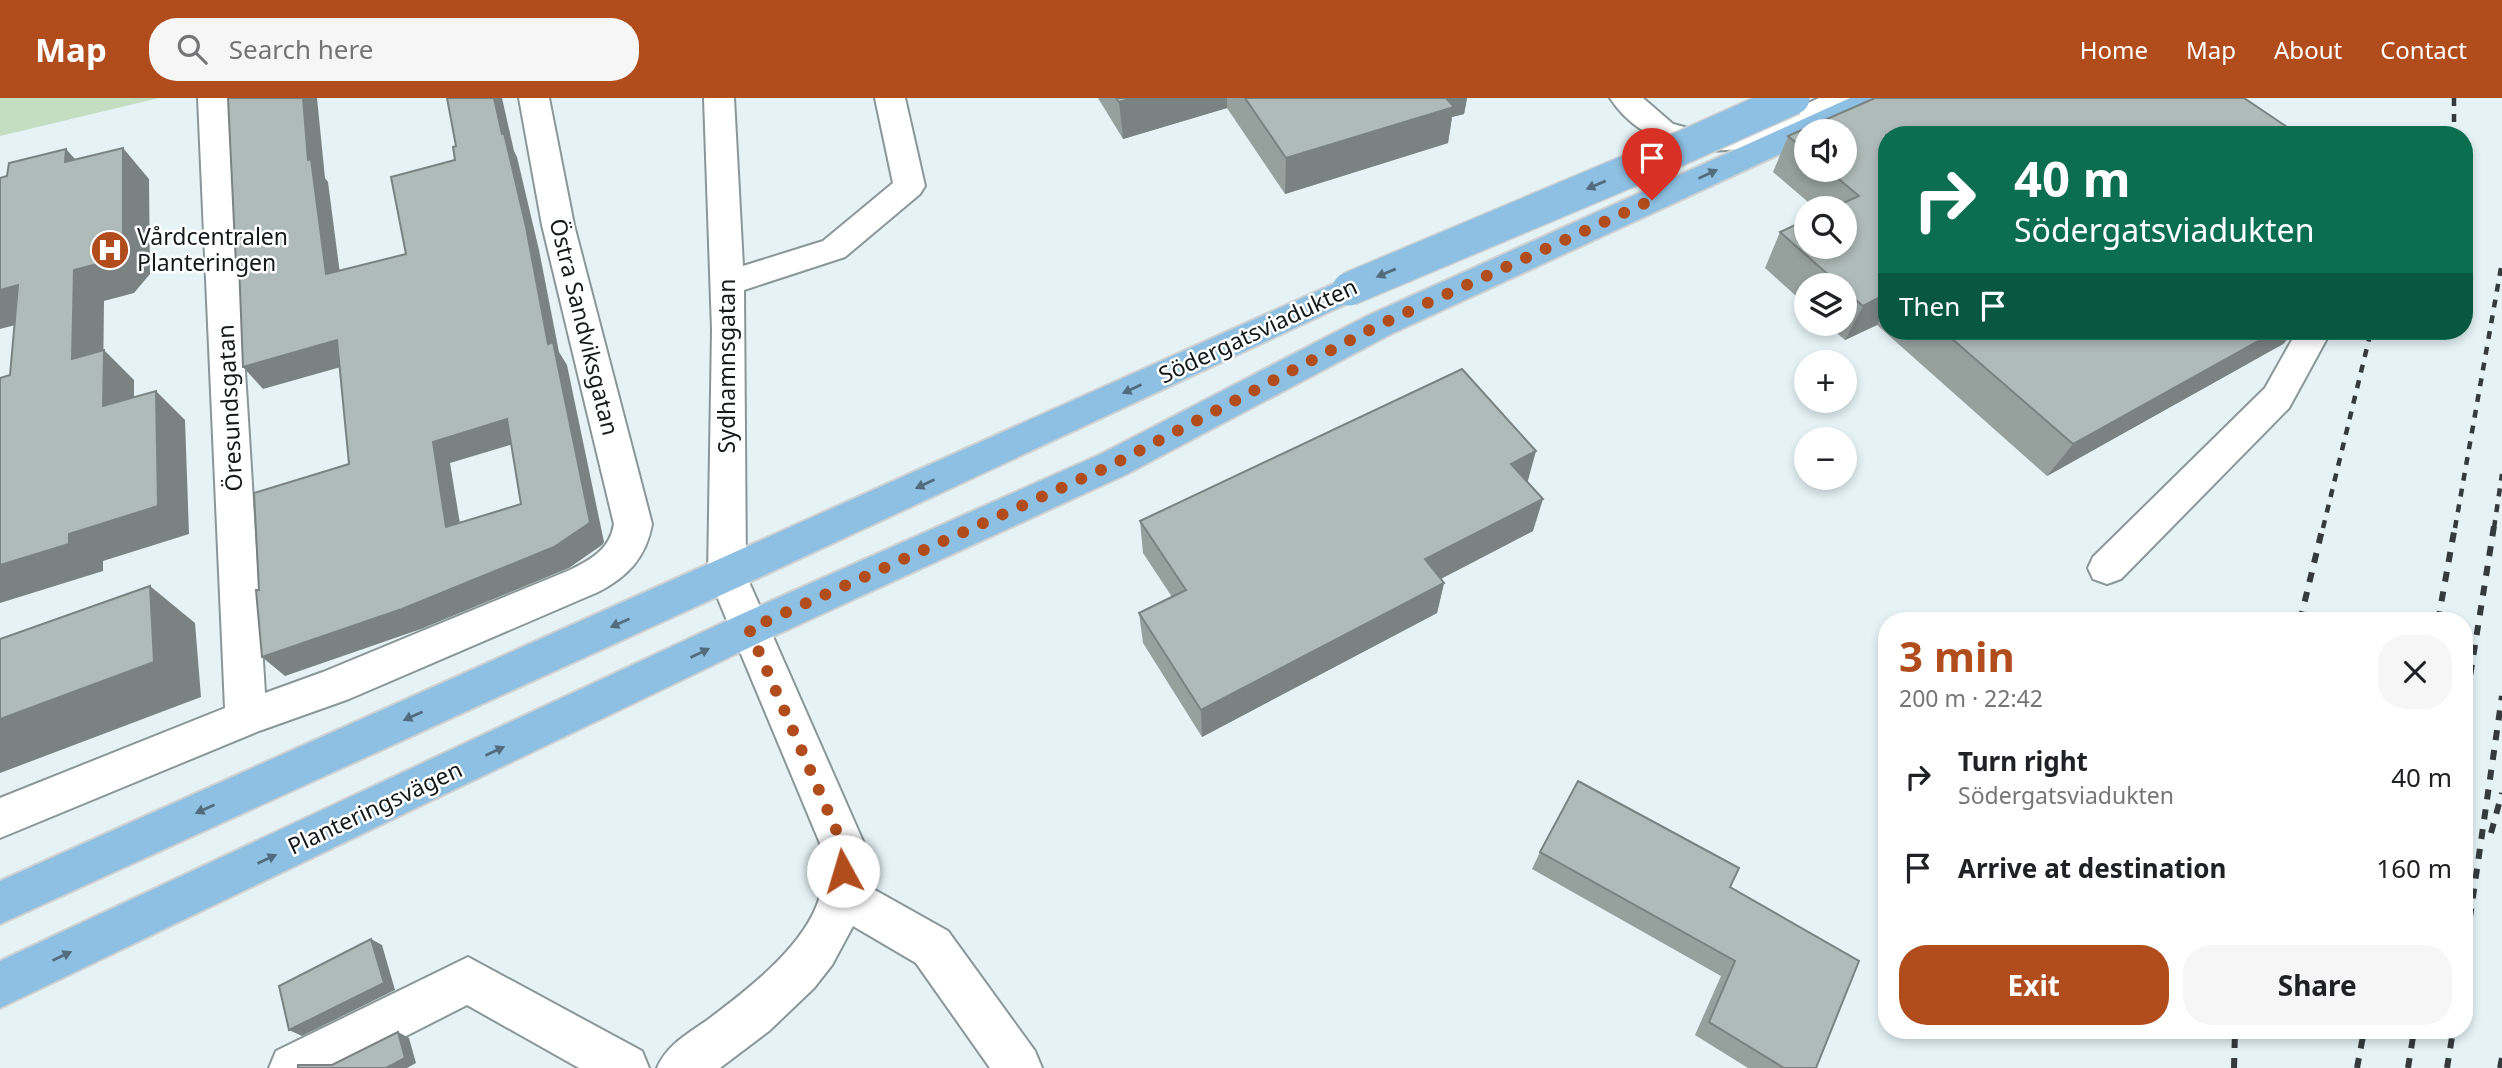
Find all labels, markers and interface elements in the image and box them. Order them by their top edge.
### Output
search box [149,18,639,81]
text: Map [35,27,107,72]
icon: search [173,30,211,68]
text: Search here [229,31,373,67]
text: Home [2080,33,2148,66]
text: Map [2186,33,2236,66]
text: About [2274,33,2342,66]
text: Contact [2380,33,2467,66]
map controls [1794,119,1857,490]
button: sound [1794,119,1857,182]
pin [1622,128,1682,200]
icon: arrive [1633,139,1671,177]
text: 40 m [2014,145,2131,211]
icon: right [1899,154,1990,245]
one-way arrow [1698,168,1719,179]
one-way arrow [1585,180,1606,191]
button: search [1794,196,1857,259]
text: Södergatsviadukten [2014,208,2314,251]
street label: Östra Sandviksgatan [543,215,627,439]
place label: Vårdcentralen Planteringen [137,220,288,278]
hospital icon: Vårdcentralen Planteringen [89,229,131,271]
one-way arrow [1375,268,1396,279]
street label: Södergatsviadukten [1153,270,1362,390]
button: layers [1794,273,1857,336]
street label: Sydhamnsgatan [710,279,742,453]
icon: arrive [1974,287,2012,325]
text: Then [1899,288,1960,324]
street label: Öresundsgatan [209,324,249,492]
button: + [1794,350,1857,413]
one-way arrow [1122,383,1142,395]
button: − [1794,427,1857,490]
one-way arrow [915,478,935,490]
one-way arrow [610,618,631,629]
text: 3 min [1899,627,2015,684]
button: close [2378,635,2452,709]
one-way arrow [690,647,710,658]
text: 200 m · 22:42 [1899,682,2043,714]
one-way arrow [403,710,423,722]
text: Turn right [1958,743,2088,779]
one-way arrow [485,745,505,756]
street label: Planteringsvägen [282,753,467,862]
icon: right [1899,758,1937,796]
text: 40 m [2391,759,2452,795]
text: Södergatsviadukten [1958,779,2174,811]
one-way arrow [195,803,215,815]
position arrow [806,834,880,908]
icon: arrive [1899,849,1937,887]
text: Arrive at destination [1958,850,2227,886]
text: 160 m [2376,850,2452,886]
one-way arrow [257,853,277,864]
button: Exit [1899,945,2169,1025]
button: Share [2183,945,2452,1025]
one-way arrow [52,950,72,962]

